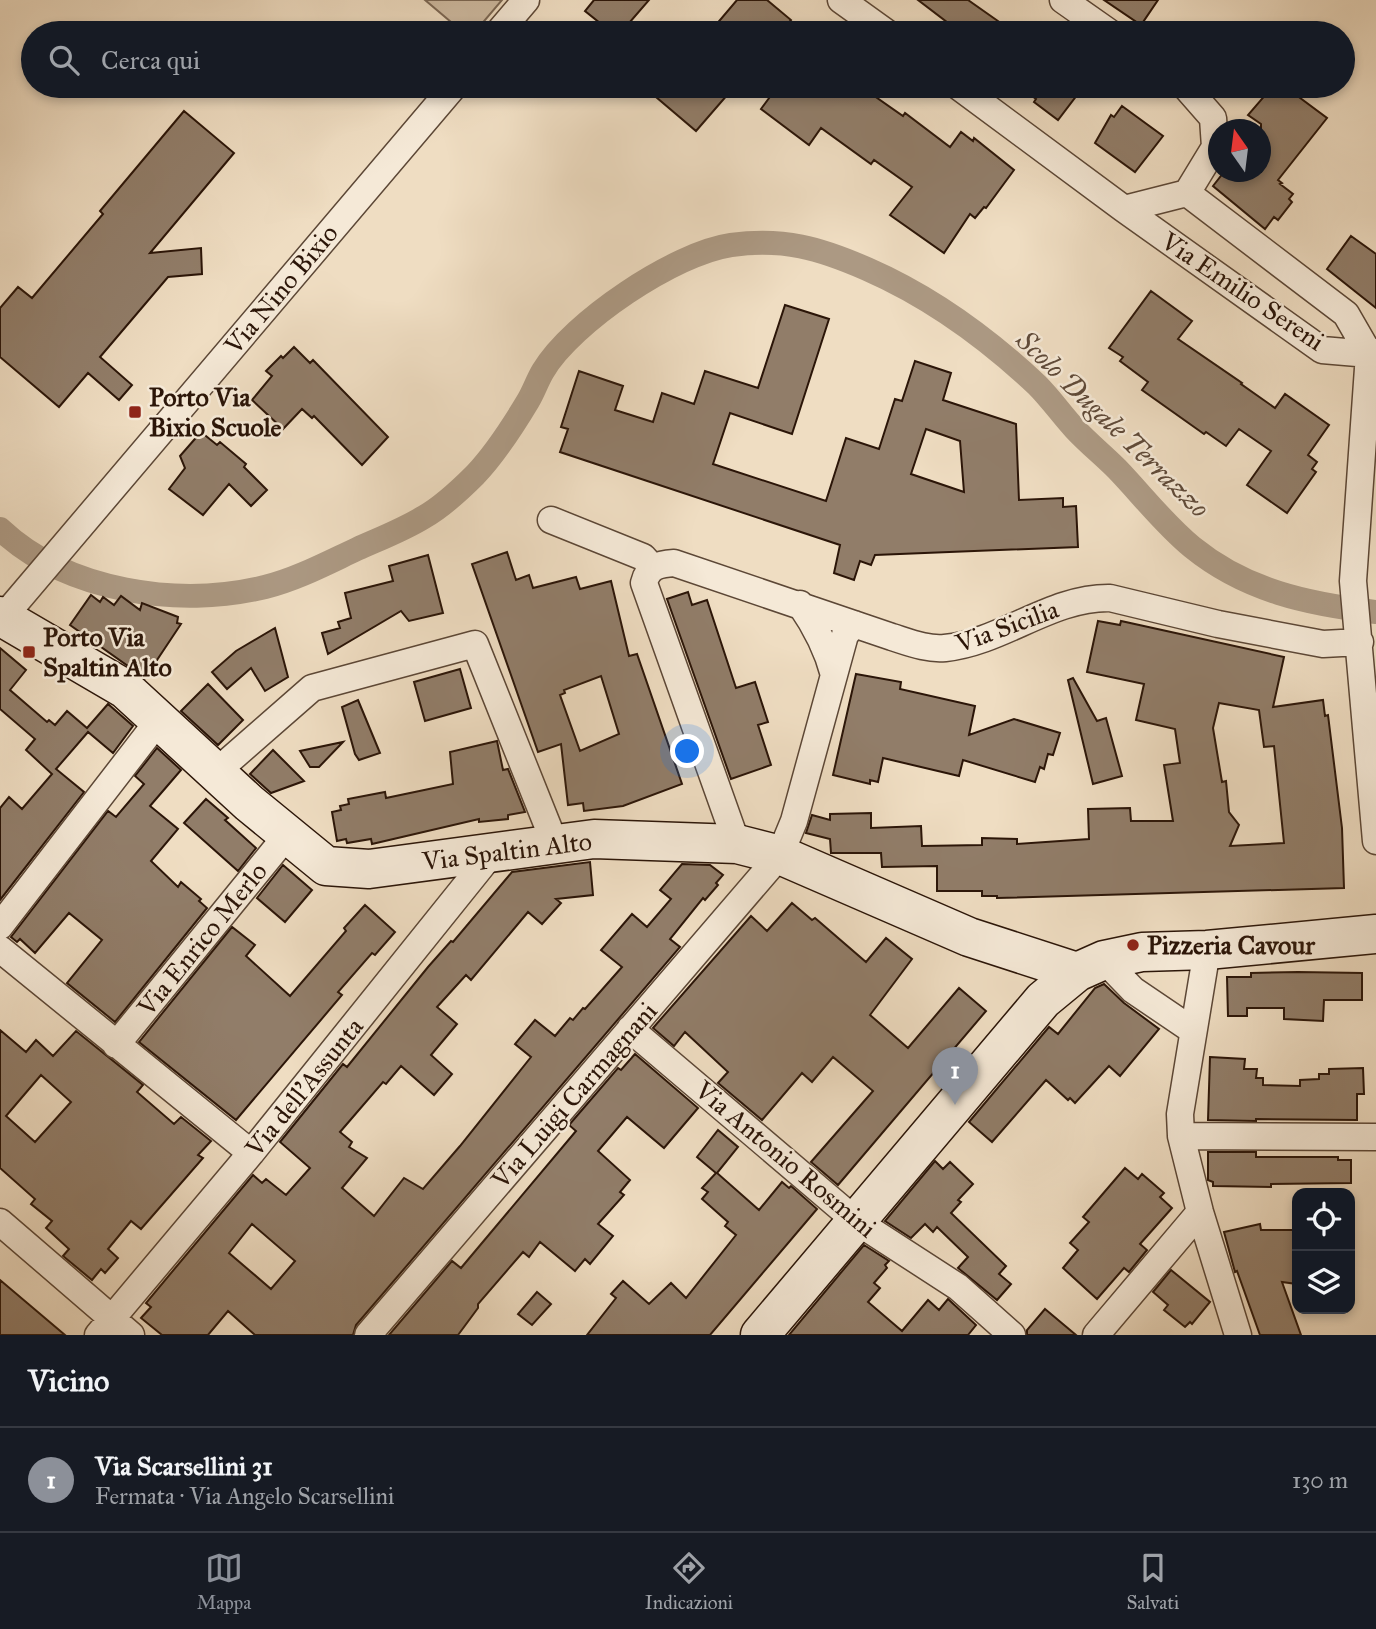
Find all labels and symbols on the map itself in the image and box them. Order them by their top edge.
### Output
north arrow [1208,119,1271,182]
street label: Via Nino Bixio [217,217,345,361]
street label: Via Emilio Sereni [1155,224,1331,357]
water label: Scolo Dugale Terrazzo [1008,322,1217,525]
place label: Porto Via Bixio Scuole [149,381,282,443]
marker: Porto Via Bixio Scuole [127,404,143,420]
street label: Via Sicilia [950,593,1063,660]
place label: Porto Via Spaltin Alto [43,621,172,683]
marker: Porto Via Spaltin Alto [21,644,37,660]
your location [670,734,704,768]
street label: Via Spaltin Alto [419,825,594,877]
street label: Via Enrico Merlo [130,856,274,1023]
place label: Pizzeria Cavour [1147,929,1316,961]
marker: Pizzeria Cavour [1125,937,1141,953]
street label: Via Luigi Carmagnani [484,995,664,1196]
street label: Via dell'Assunta [238,1011,370,1164]
pin: 1 [932,1047,978,1105]
street label: Via Antonio Rosmini [688,1073,883,1244]

